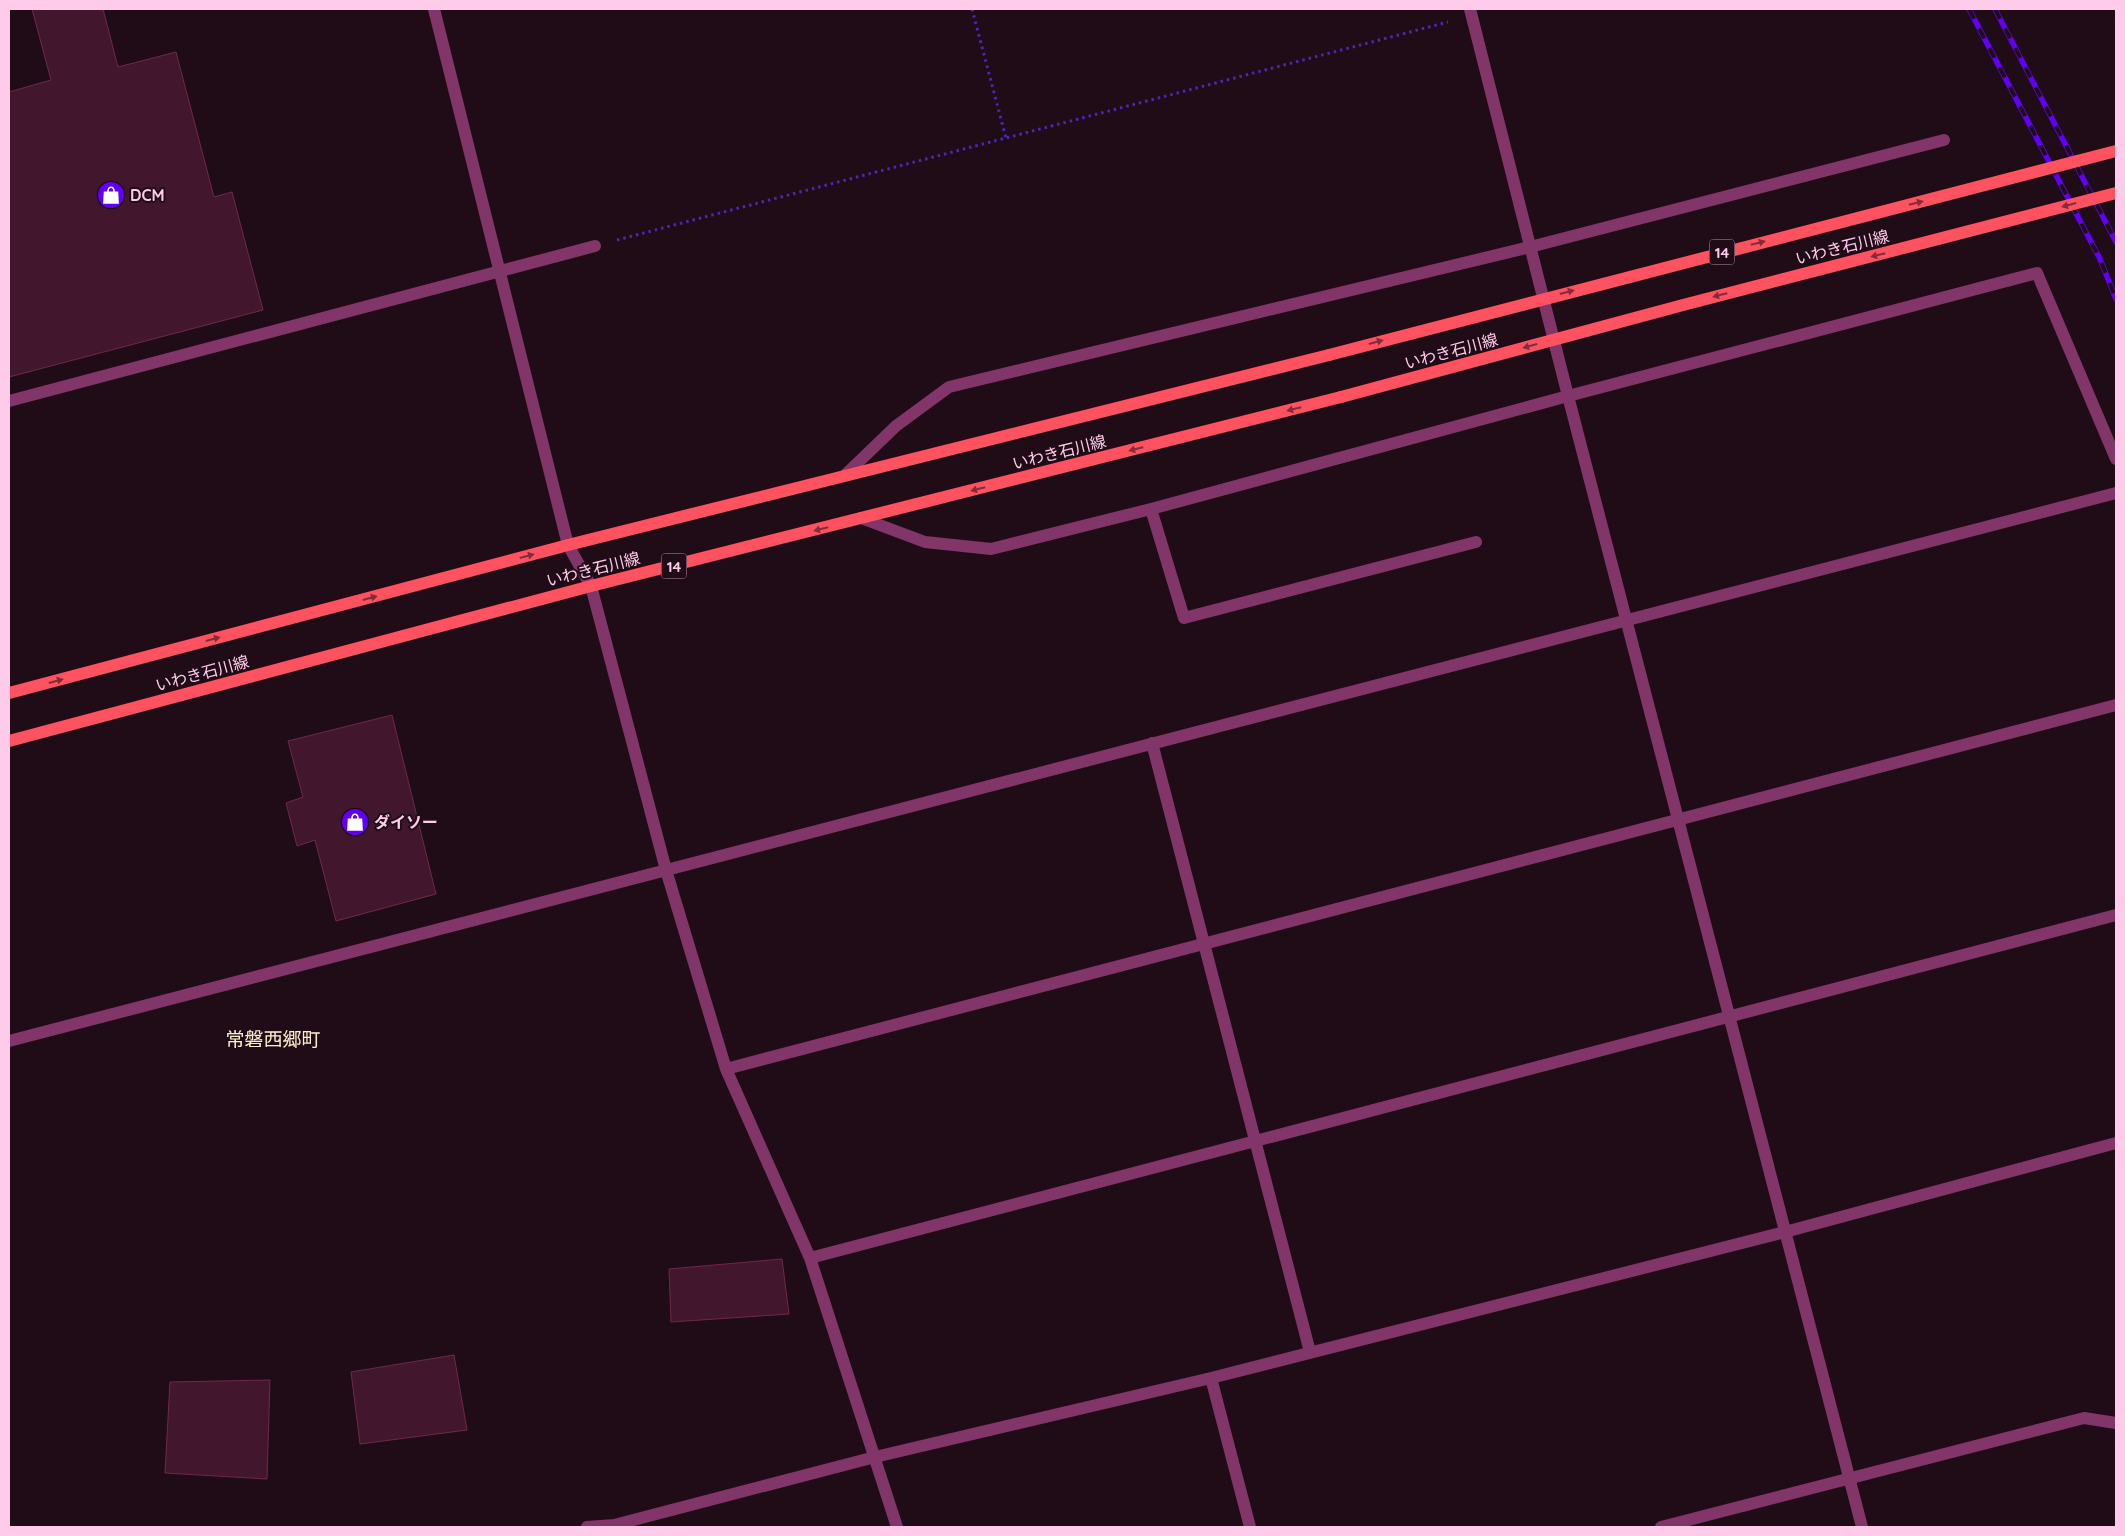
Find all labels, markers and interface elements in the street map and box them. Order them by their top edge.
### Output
shop icon: DCM [96,180,126,210]
place label: DCM [130,185,165,205]
one-way arrow [1908,199,1923,207]
one-way arrow [2062,202,2077,210]
street label: いわき石川線 [1793,226,1891,268]
one-way arrow [1751,239,1766,247]
road number: 14 [1710,240,1734,264]
one-way arrow [1870,251,1885,259]
one-way arrow [1559,288,1574,296]
one-way arrow [1713,291,1728,299]
street label: いわき石川線 [1402,329,1500,373]
one-way arrow [1368,338,1383,346]
one-way arrow [1522,343,1537,351]
one-way arrow [1286,405,1301,413]
street label: いわき石川線 [1010,431,1108,473]
one-way arrow [1128,445,1143,453]
one-way arrow [971,485,986,493]
one-way arrow [813,525,828,533]
street label: いわき石川線 [544,548,642,590]
one-way arrow [520,552,535,560]
road number: 14 [662,554,686,578]
one-way arrow [363,593,378,601]
one-way arrow [205,635,220,643]
street label: いわき石川線 [153,651,251,695]
one-way arrow [48,677,63,685]
shop icon: ダイソー [340,807,370,837]
place label: ダイソー [374,812,438,832]
district label: 常磐西郷町 [225,1027,321,1051]

